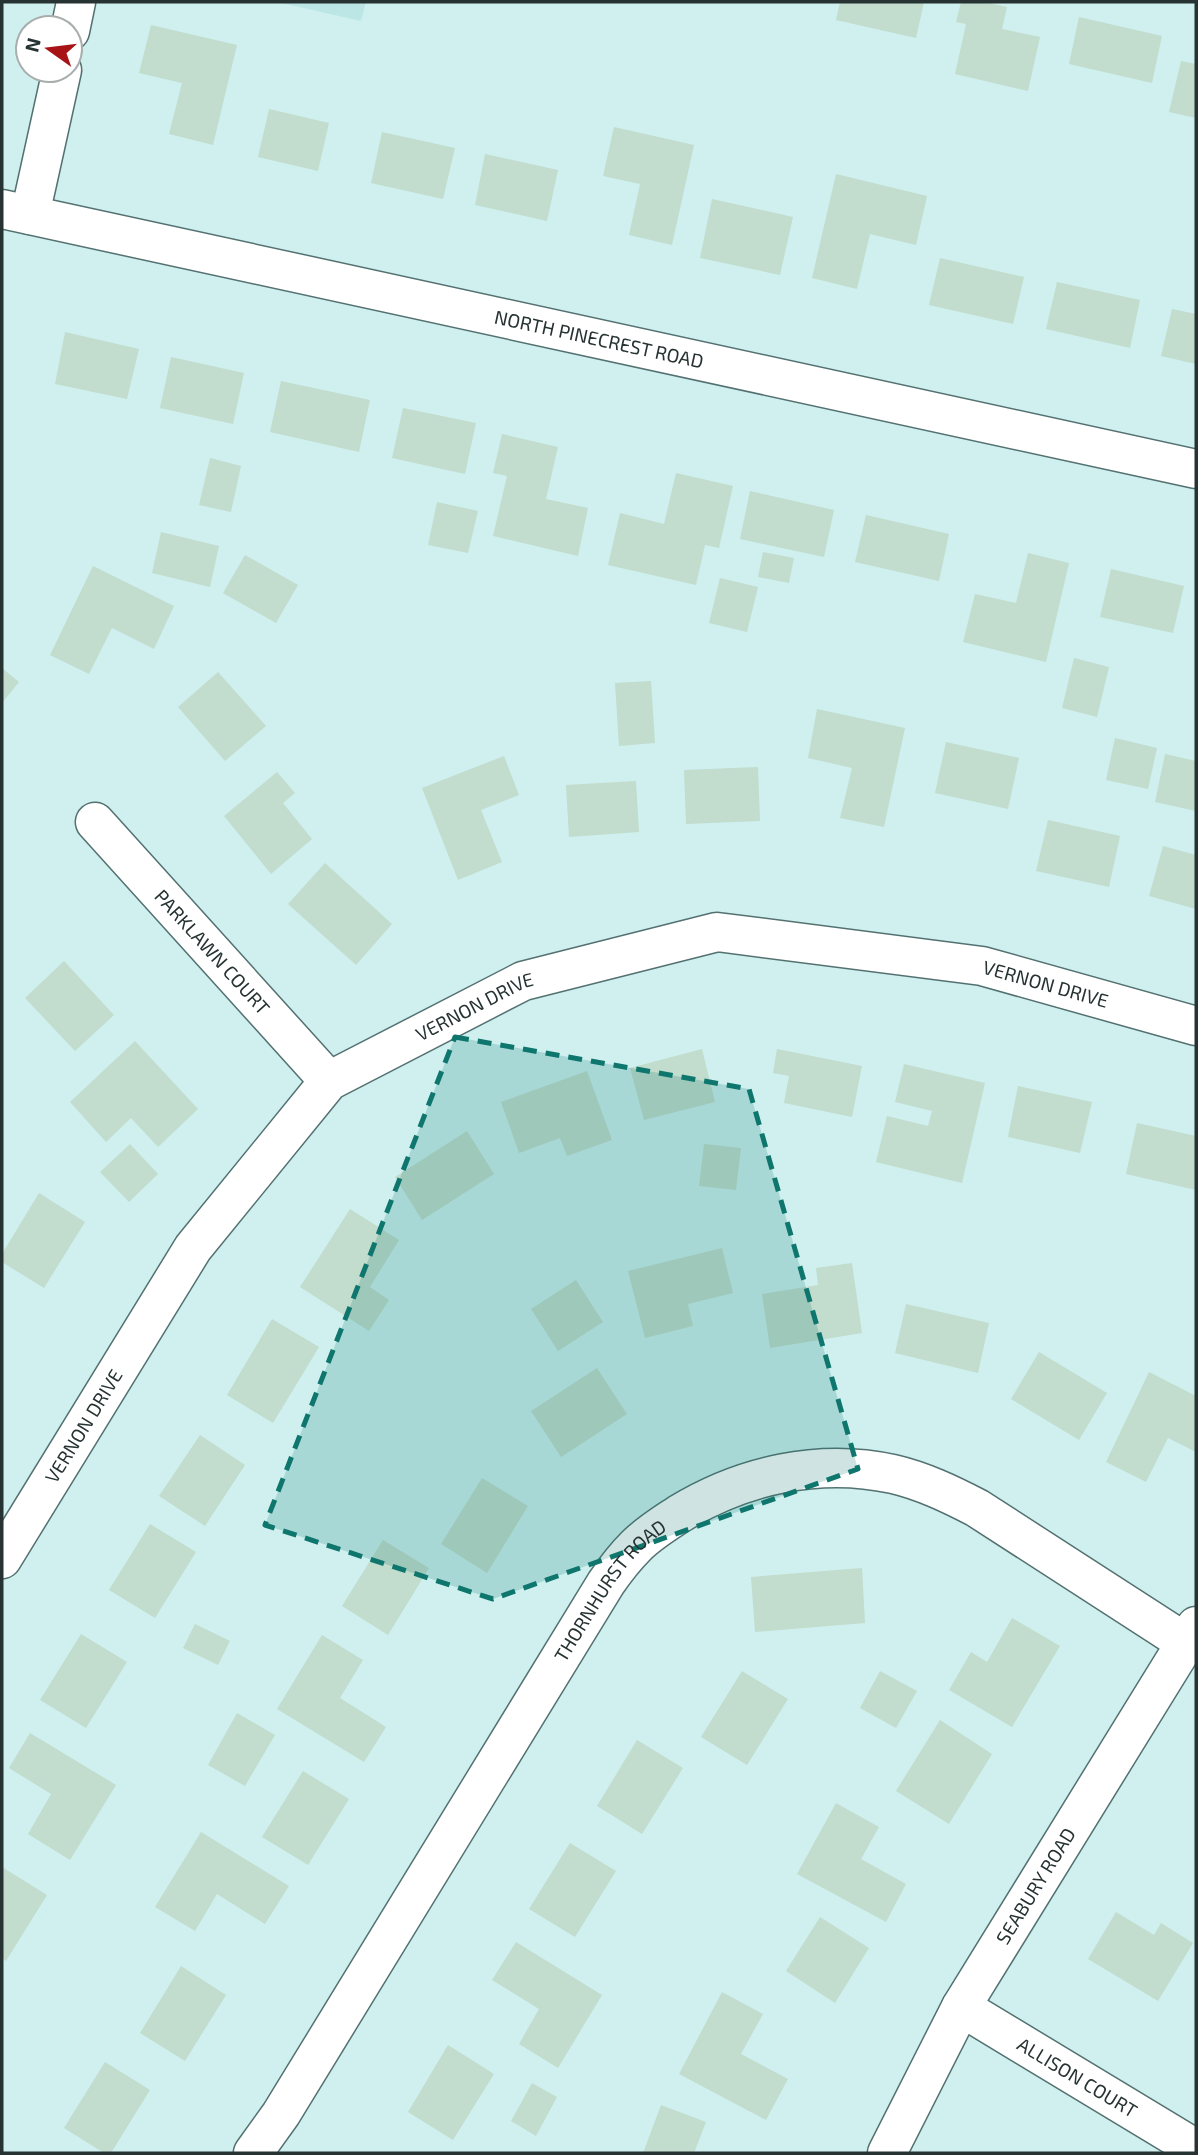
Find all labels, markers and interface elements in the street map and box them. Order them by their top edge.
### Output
north arrow [14,14,84,84]
text: N [19,35,45,54]
street label: NORTH PINECREST ROAD [492,305,706,372]
street label: PARKLAWN COURT [150,884,275,1019]
street label: VERNON DRIVE [980,955,1111,1012]
street label: VERNON DRIVE [412,967,535,1045]
street label: VERNON DRIVE [40,1365,127,1487]
street label: THORNHURST ROAD [549,1514,670,1666]
street label: SEABURY ROAD [991,1823,1080,1948]
street label: ALLISON COURT [1014,2032,1142,2122]

